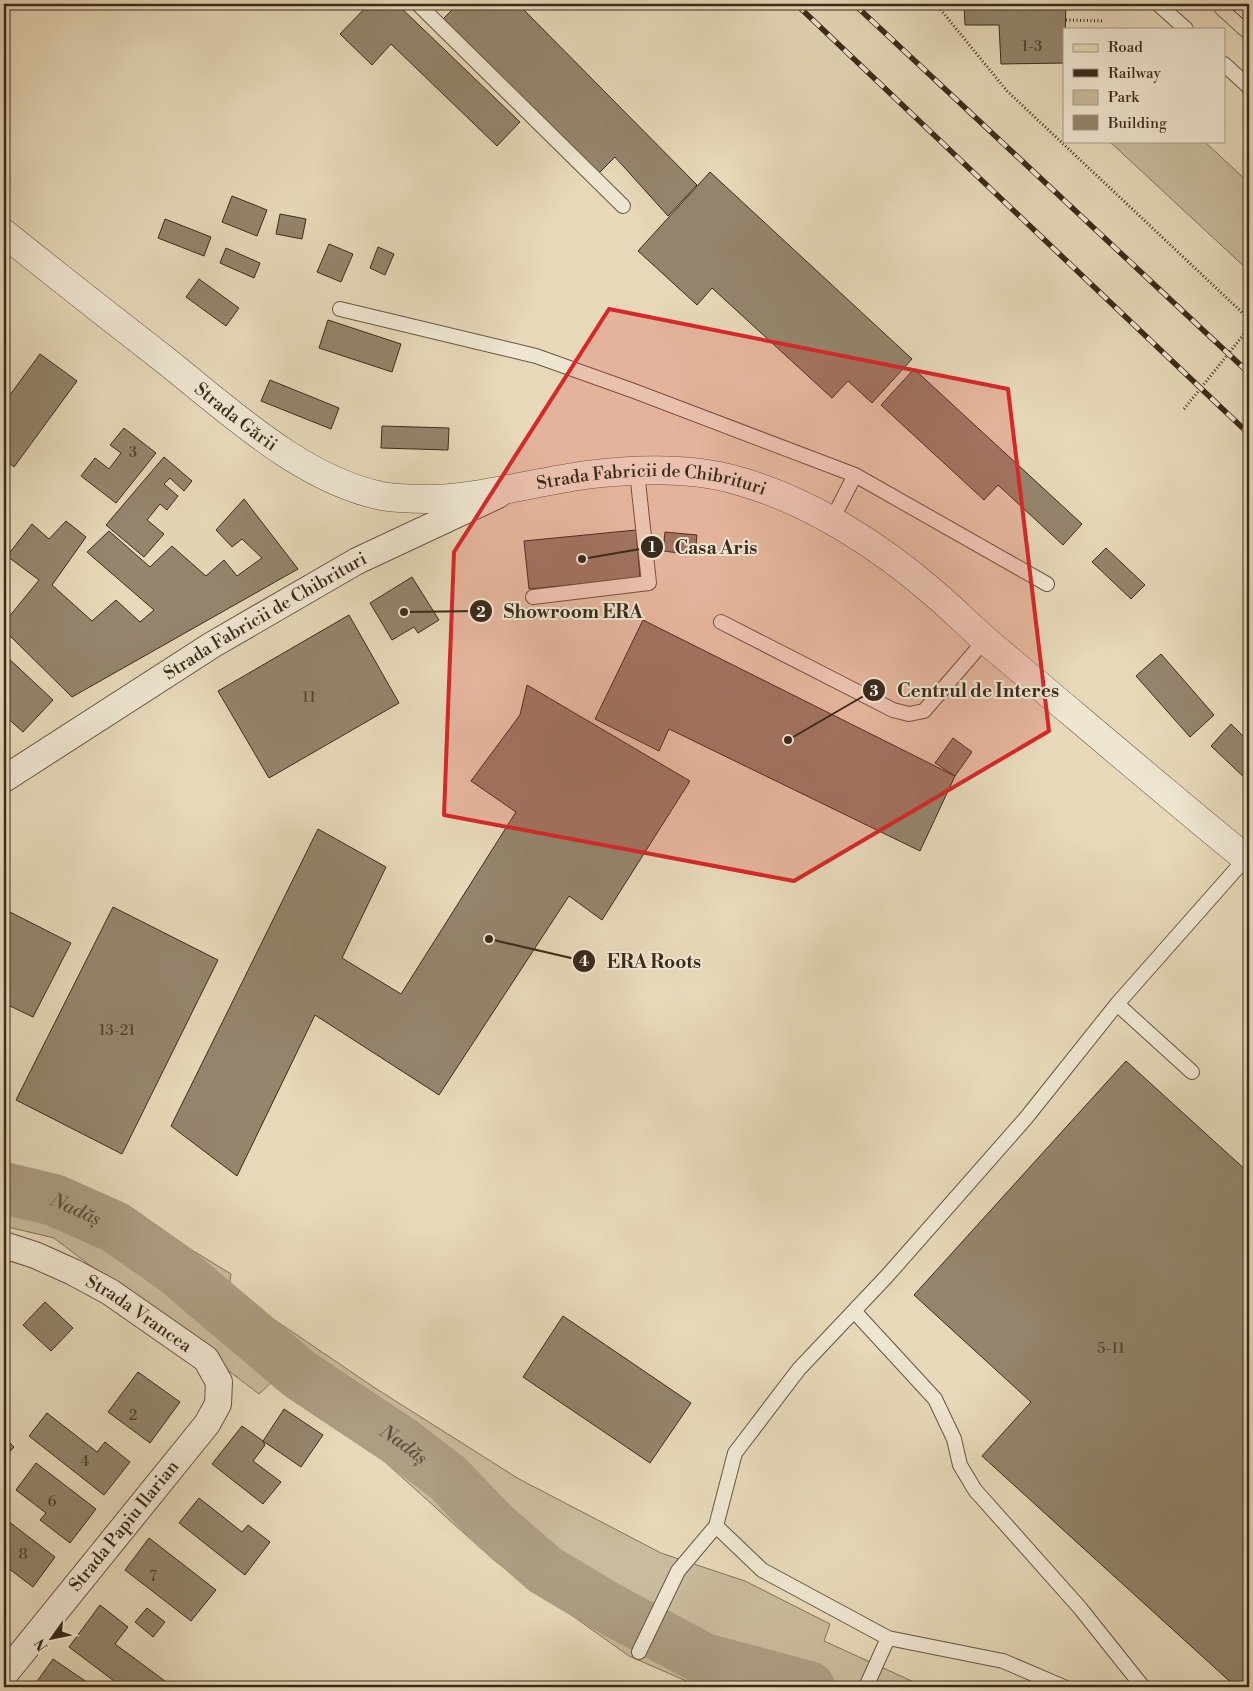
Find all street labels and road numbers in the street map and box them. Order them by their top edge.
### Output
street label: Strada Gării [190,377,282,456]
street label: Strada Fabricii de Chibrituri [535,459,770,501]
street label: Strada Fabricii de Chibrituri [159,547,370,685]
street label: Strada Vrancea [82,1270,197,1358]
street label: Strada Papiu Ilarian [64,1455,184,1596]

